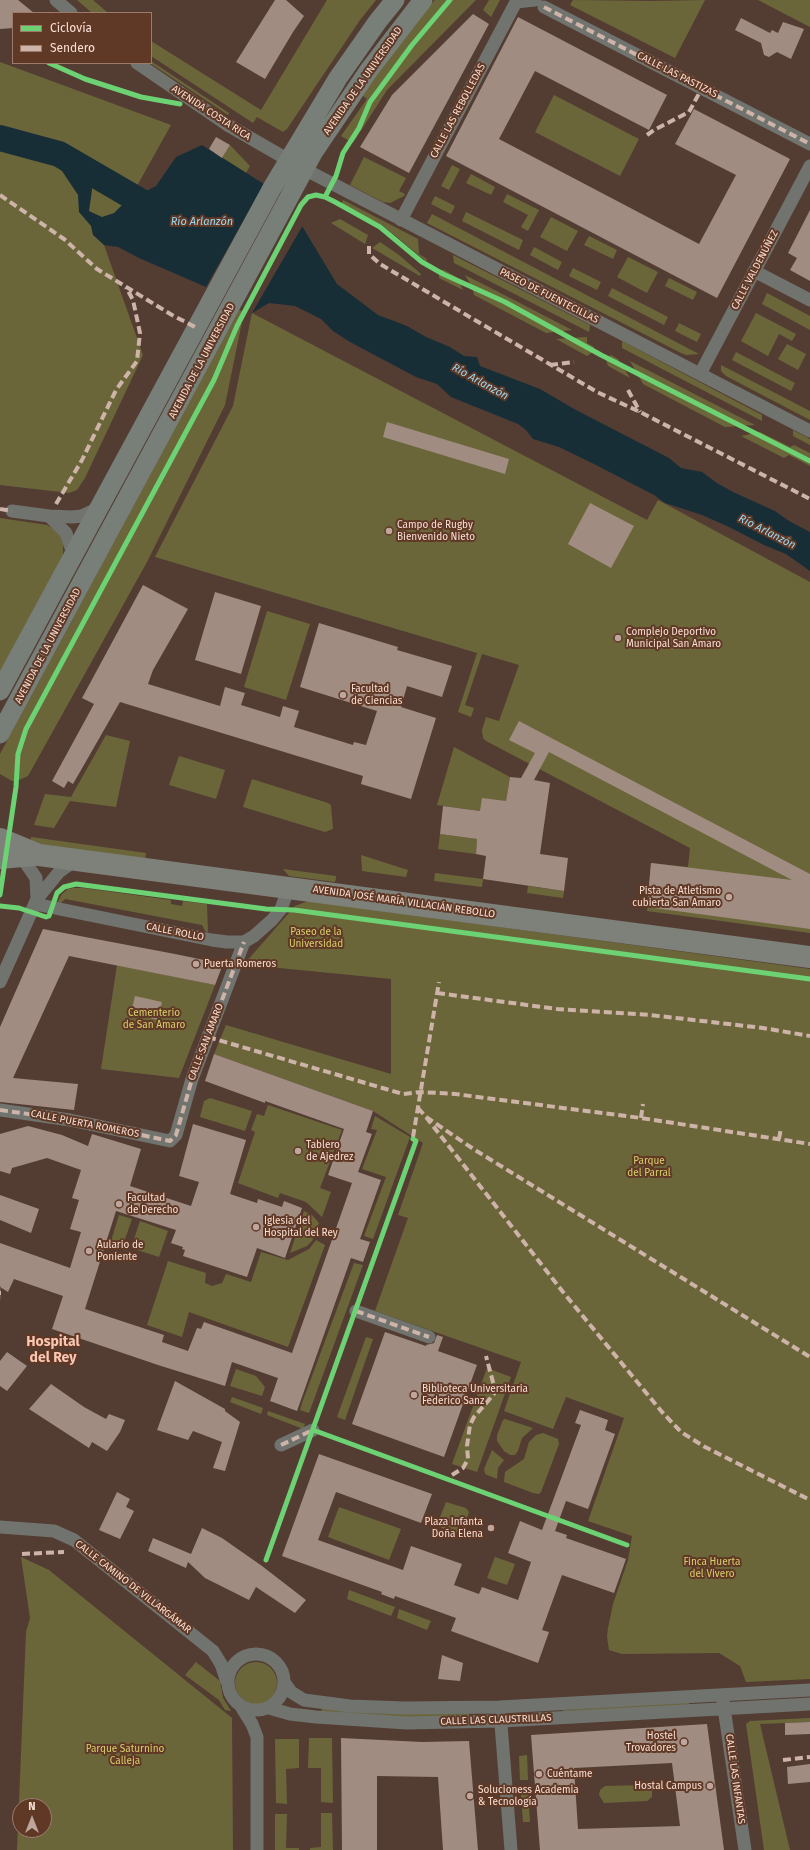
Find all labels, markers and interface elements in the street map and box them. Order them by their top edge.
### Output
legend [12,12,152,64]
text: Ciclovía [50,21,92,35]
street label: AVENIDA DE LA UNIVERSIDAD [321,25,405,137]
text: Sendero [50,41,95,55]
street label: CALLE LAS PASTIZAS [635,49,719,101]
street label: CALLE LAS REBOLLEDAS [428,62,488,160]
street label: AVENIDA COSTA RICA [169,83,253,143]
water label: Río Arlanzón [171,215,233,229]
street label: CALLE VALDENÚÑEZ [729,228,781,312]
street label: PASEO DE FUENTECILLAS [498,266,600,326]
street label: AVENIDA DE LA UNIVERSIDAD [166,301,238,421]
water label: Río Arlanzón [449,361,511,403]
water label: Río Arlanzón [736,512,798,552]
place label: Campo de Rugby Bienvenido Nieto [397,519,475,542]
marker: Campo de Rugby Bienvenido Nieto [384,526,394,536]
street label: AVENIDA DE LA UNIVERSIDAD [12,586,84,706]
place label: Complejo Deportivo Municipal San Amaro [626,626,721,650]
marker: Complejo Deportivo Municipal San Amaro [613,633,623,643]
place label: Facultad de Ciencias [351,683,402,706]
marker: Facultad de Ciencias [338,690,348,700]
street label: AVENIDA JOSÉ MARÍA VILLACIÁN REBOLLO [312,883,496,921]
place label: Pista de Atletismo cubierta San Amaro [632,885,721,908]
marker: Pista de Atletismo cubierta San Amaro [724,892,734,902]
street label: CALLE ROLLO [145,921,205,943]
park label: Paseo de la Universidad [289,926,343,950]
place label: Puerta Romeros [204,958,276,970]
marker: Puerta Romeros [191,959,201,969]
street label: CALLE SAN AMARO [186,1002,226,1082]
park label: Cementerio de San Amaro [123,1007,185,1030]
street label: CALLE PUERTA ROMEROS [30,1108,140,1140]
place label: Tablero de Ajedrez [306,1139,353,1162]
marker: Tablero de Ajedrez [293,1146,303,1156]
park label: Parque del Parral [627,1155,671,1178]
place label: Facultad de Derecho [127,1192,178,1216]
marker: Facultad de Derecho [114,1199,124,1209]
place label: Iglesia del Hospital del Rey [264,1215,338,1238]
marker: Iglesia del Hospital del Rey [251,1222,261,1232]
place label: Aulario de Poniente [97,1239,143,1262]
marker: Aulario de Poniente [84,1246,94,1256]
district label: Hospital del Rey [26,1334,80,1366]
place label: Biblioteca Universitaria Federico Sanz [422,1383,528,1406]
marker: Biblioteca Universitaria Federico Sanz [409,1390,419,1400]
place label: Plaza Infanta Doña Elena [424,1516,483,1540]
marker: Plaza Infanta Doña Elena [486,1523,496,1533]
street label: CALLE CAMINO DE VILLARGÁMAR [73,1538,193,1636]
park label: Finca Huerta del Vivero [684,1556,740,1580]
street label: CALLE LAS CLAUSTRILLAS [440,1712,552,1728]
place label: Hostel Trovadores [626,1730,676,1754]
street label: CALLE LAS INFANTAS [723,1733,747,1825]
marker: Hostel Trovadores [679,1737,689,1747]
park label: Parque Saturnino Calleja [86,1743,164,1766]
place label: Cuéntame [547,1768,593,1780]
marker: Cuéntame [534,1769,544,1779]
place label: Hostal Campus [634,1780,702,1792]
marker: Hostal Campus [705,1781,715,1791]
place label: Solucioness Academia & Tecnología [478,1784,579,1808]
marker: Solucioness Academia & Tecnología [465,1791,475,1801]
north arrow [12,1798,52,1838]
text: N [28,1800,36,1813]

